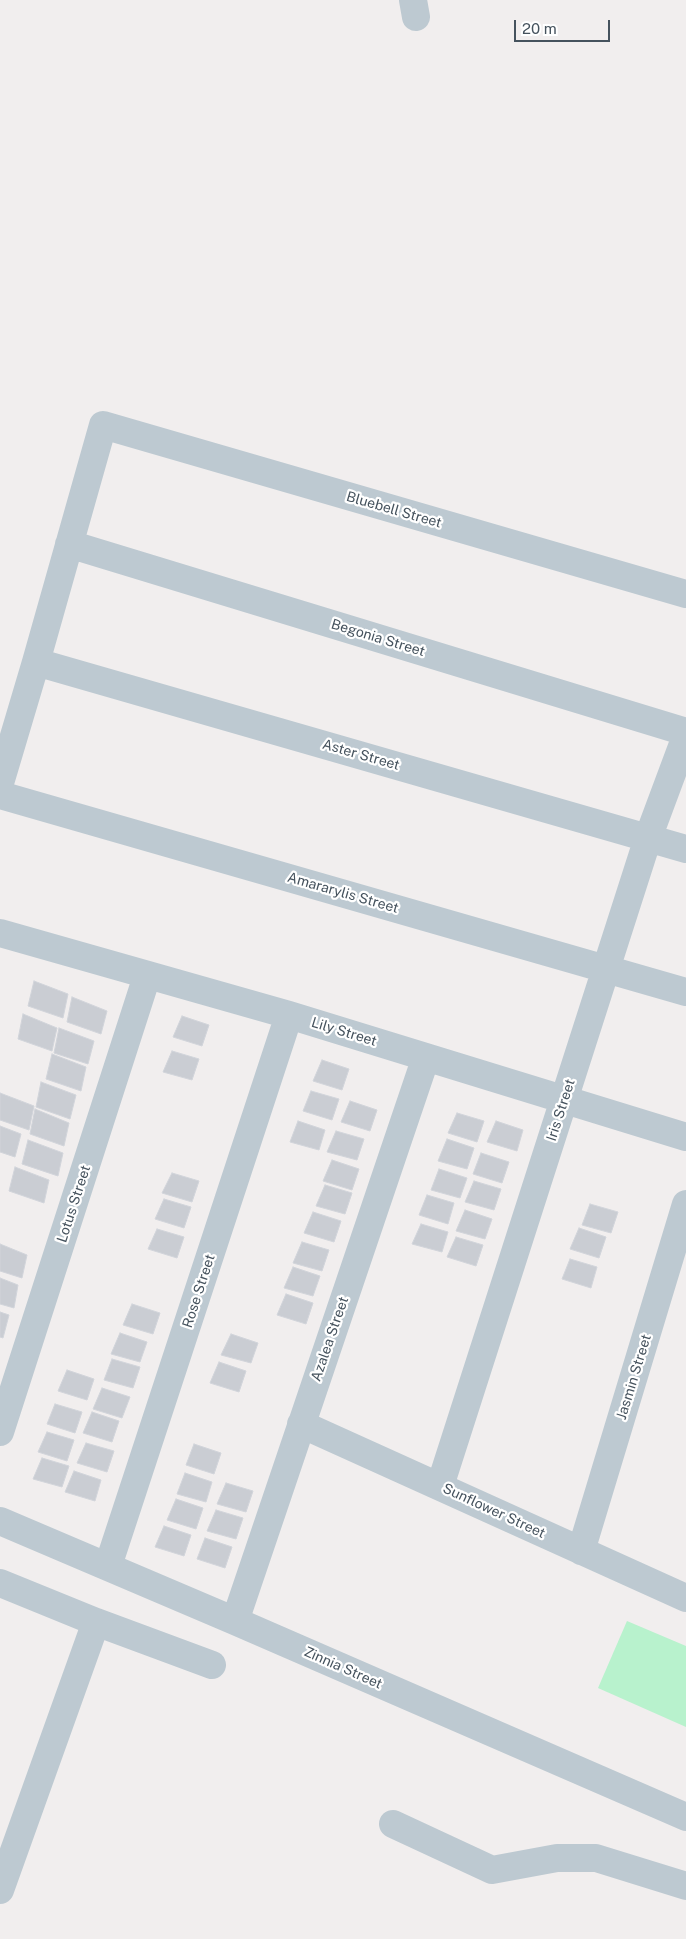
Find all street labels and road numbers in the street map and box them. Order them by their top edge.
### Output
street label: Bluebell Street [344,488,444,532]
street label: Begonia Street [329,616,427,660]
street label: Aster Street [320,736,402,774]
street label: Amararylis Street [285,869,401,917]
street label: Lily Street [309,1014,379,1050]
street label: Iris Street [543,1077,579,1143]
street label: Lotus Street [54,1163,94,1245]
street label: Rose Street [179,1252,219,1330]
street label: Azalea Street [308,1295,352,1383]
street label: Jasmin Street [613,1332,655,1422]
street label: Sunflower Street [440,1480,548,1542]
street label: Zinnia Street [301,1643,385,1693]

